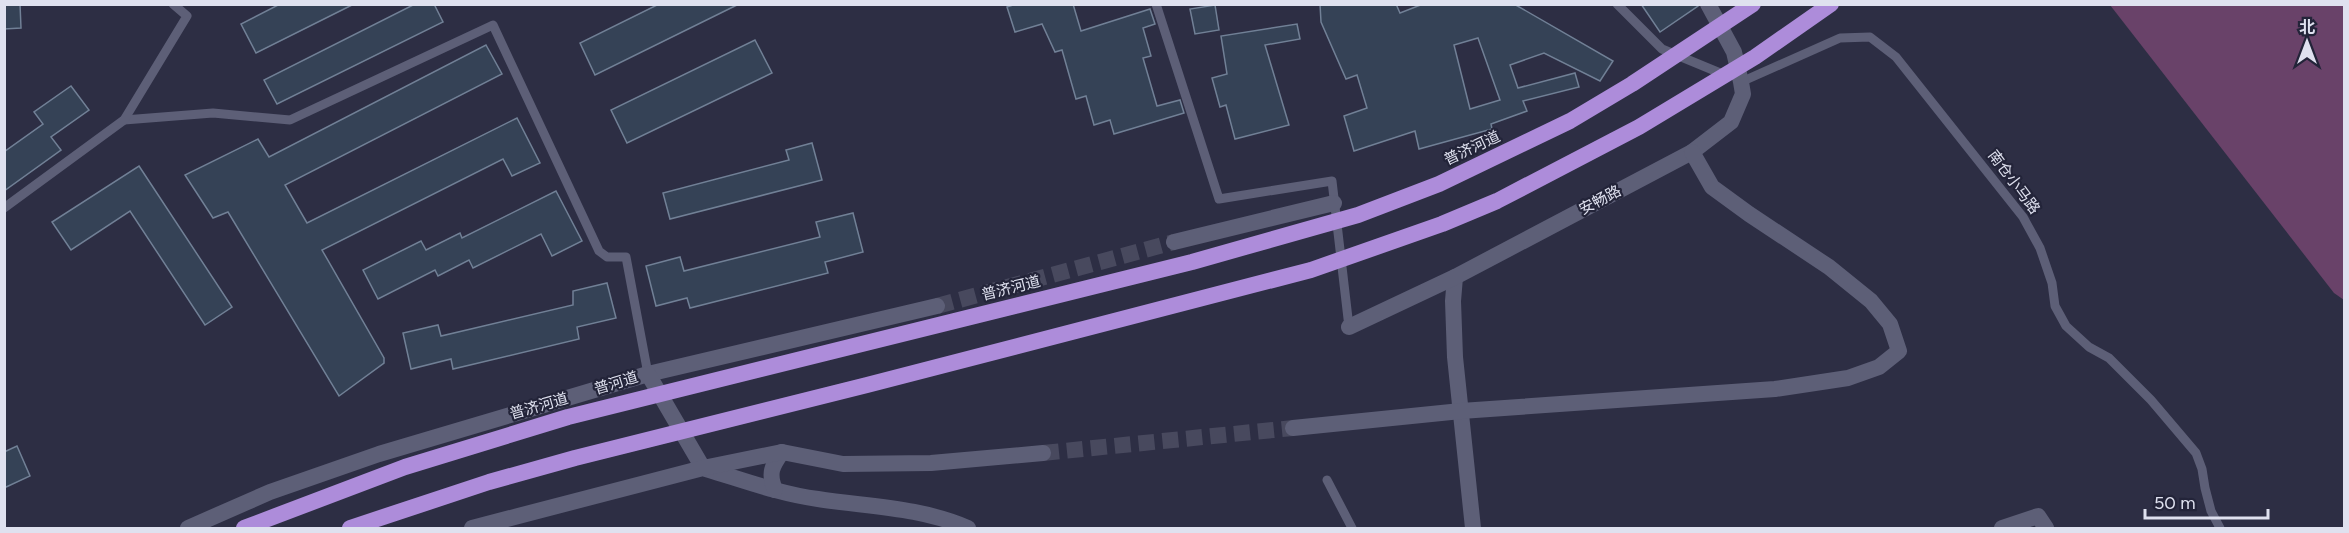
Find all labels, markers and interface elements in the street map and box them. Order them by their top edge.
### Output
north arrow [2277,12,2337,72]
text: 北 [2299,18,2315,37]
street label: 普济河道 [1441,127,1503,169]
street label: 南仓小马路 [1984,147,2044,217]
street label: 安畅路 [1576,181,1624,219]
street label: 普济河道 [980,272,1042,304]
street label: 普河道 [592,368,640,398]
street label: 普济河道 [508,389,570,423]
scale bar [2145,482,2268,520]
text: 50 m [2154,492,2196,514]

